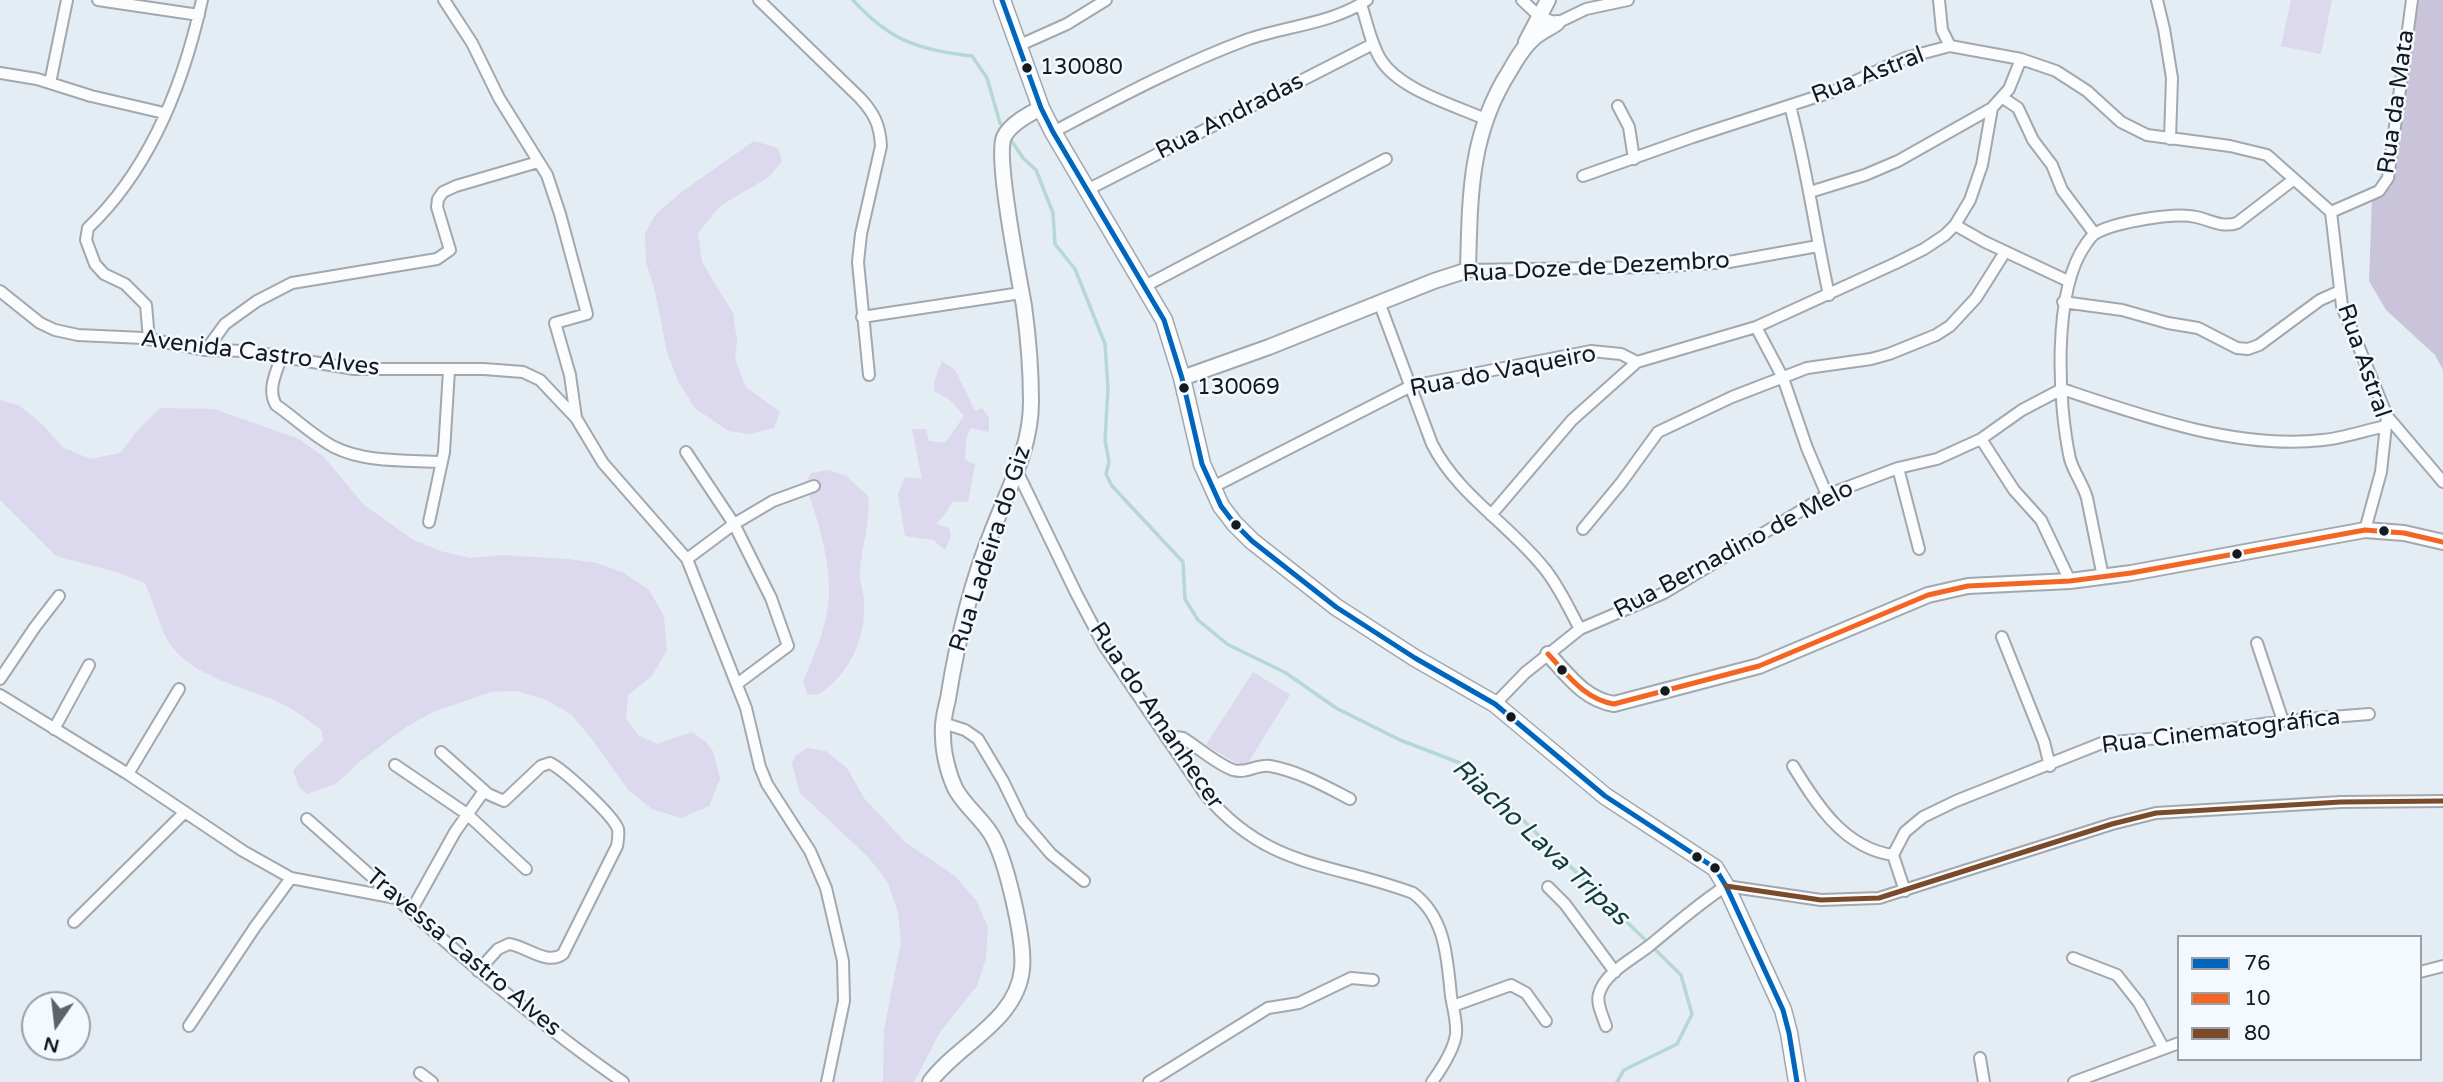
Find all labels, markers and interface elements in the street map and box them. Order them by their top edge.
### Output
street label: Rua da Mata [2373,28,2421,176]
street label: Rua Astral [1807,41,1929,111]
place label: 130080 [1040,55,1123,81]
marker: 130080 [1020,61,1034,75]
street label: Rua Andradas [1151,67,1309,167]
street label: Rua Doze de Dezembro [1462,247,1730,289]
street label: Rua Astral [2330,300,2396,422]
street label: Avenida Castro Alves [139,325,381,383]
street label: Rua do Vaqueiro [1408,340,1598,404]
place label: 130069 [1197,375,1280,401]
marker: 130069 [1177,381,1191,395]
street label: Rua Ladeira do Giz [944,443,1038,655]
street label: Rua Bernadino de Melo [1609,475,1859,625]
unlabelled marker [1229,518,1243,532]
unlabelled marker [2377,524,2391,538]
unlabelled marker [2230,547,2244,561]
street label: Rua do Amanhecer [1083,617,1229,815]
unlabelled marker [1555,663,1569,677]
unlabelled marker [1658,684,1672,698]
street label: Rua Cinematográfica [2100,703,2342,761]
unlabelled marker [1504,710,1518,724]
water label: Riacho Lava Tripas [1445,753,1635,933]
unlabelled marker [1690,850,1704,864]
unlabelled marker [1708,861,1722,875]
street label: Travessa Castro Alves [359,863,567,1043]
legend [2177,935,2422,1061]
text: 76 [2244,951,2270,976]
text: 10 [2244,986,2270,1011]
north arrow [21,991,91,1061]
text: 80 [2244,1021,2270,1046]
text: N [41,1032,61,1057]

